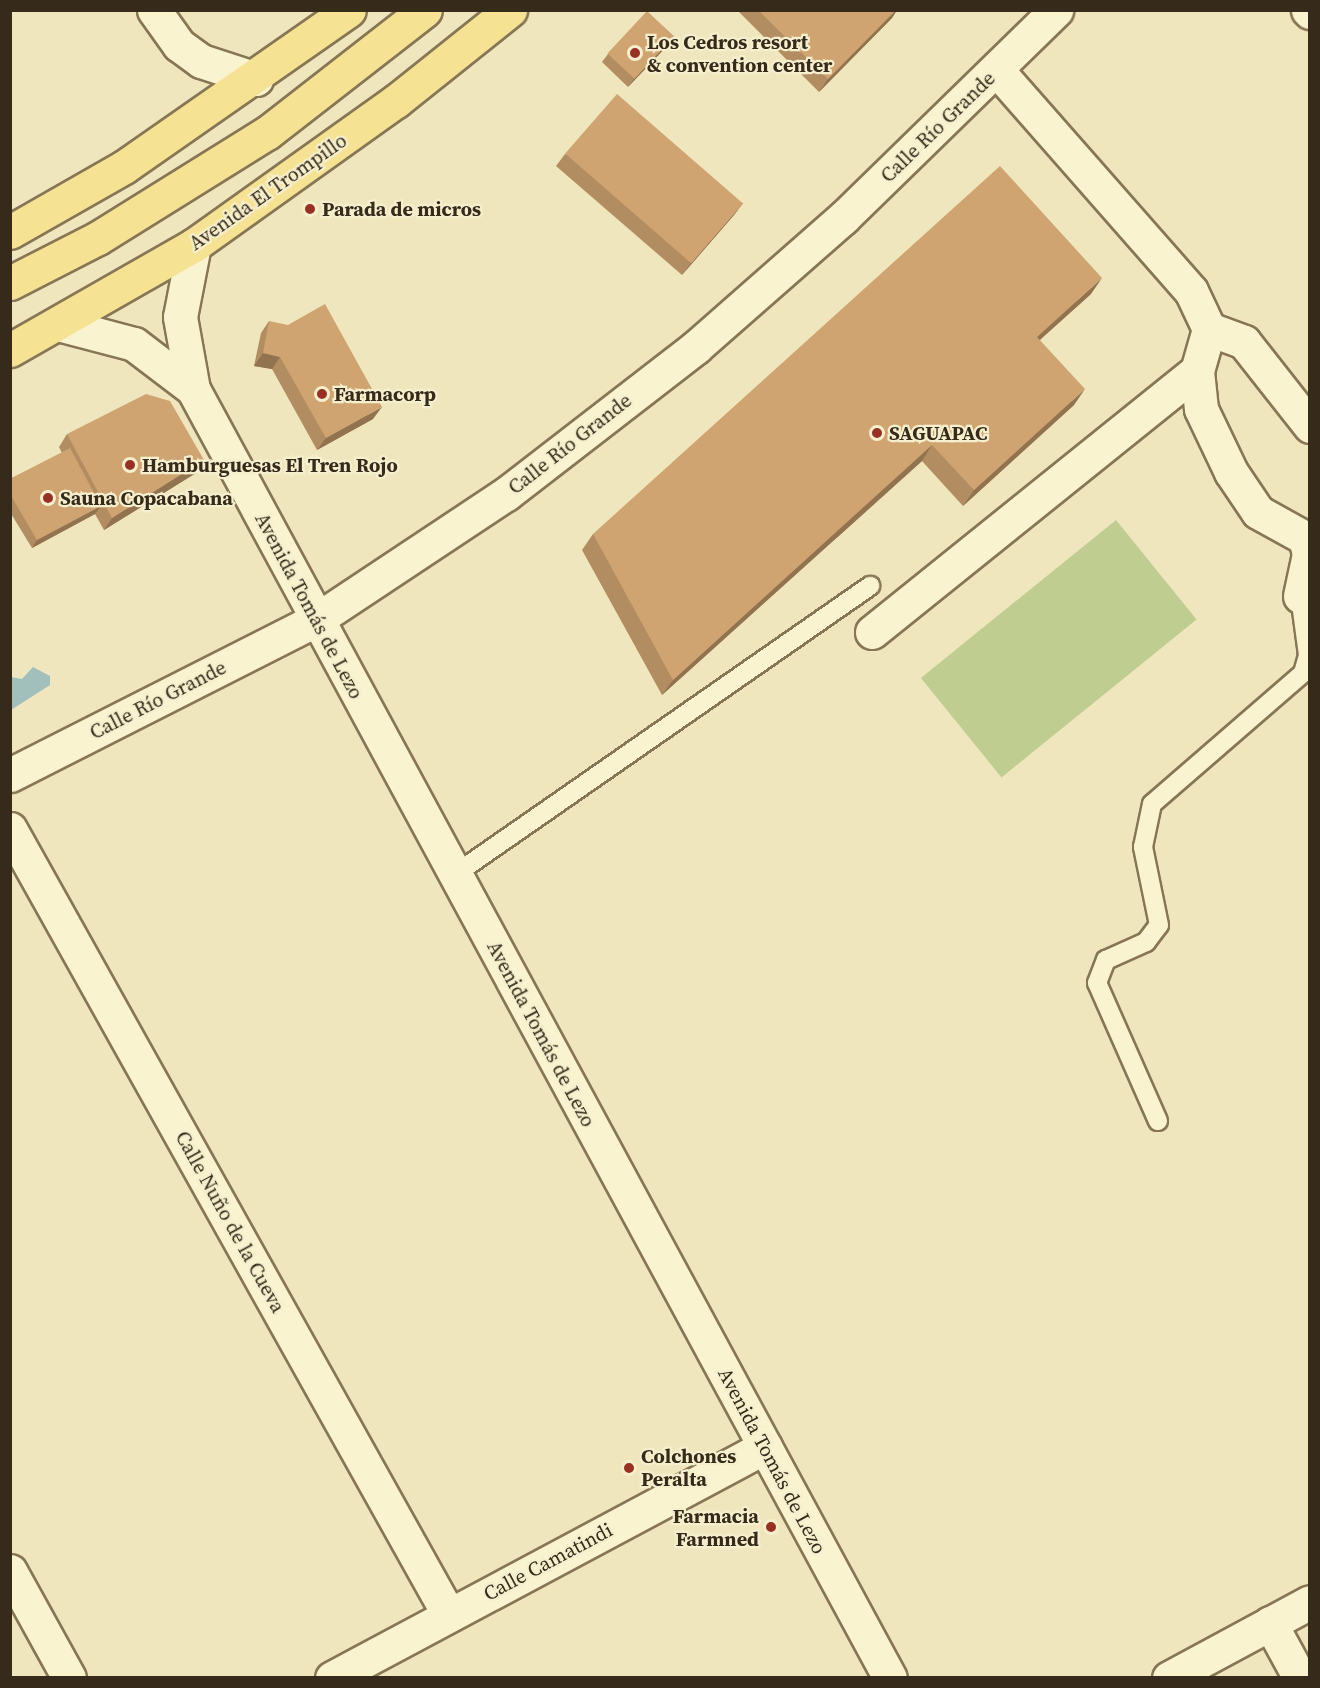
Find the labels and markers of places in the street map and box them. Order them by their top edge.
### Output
place label: Los Cedros resort & convention center [647,30,832,77]
marker: Los Cedros resort & convention center [628,46,642,60]
place label: Parada de micros [322,197,481,221]
marker: Parada de micros [303,202,317,216]
place label: Farmacorp [334,382,436,406]
marker: Farmacorp [315,387,329,401]
place label: SAGUAPAC [889,421,987,445]
marker: SAGUAPAC [870,426,884,440]
place label: Hamburguesas El Tren Rojo [142,453,398,477]
marker: Hamburguesas El Tren Rojo [123,458,137,472]
place label: Sauna Copacabana [60,486,233,510]
marker: Sauna Copacabana [41,491,55,505]
place label: Colchones Peralta [641,1444,736,1491]
marker: Colchones Peralta [622,1461,636,1475]
place label: Farmacia Farmned [673,1504,759,1551]
marker: Farmacia Farmned [764,1520,778,1534]

